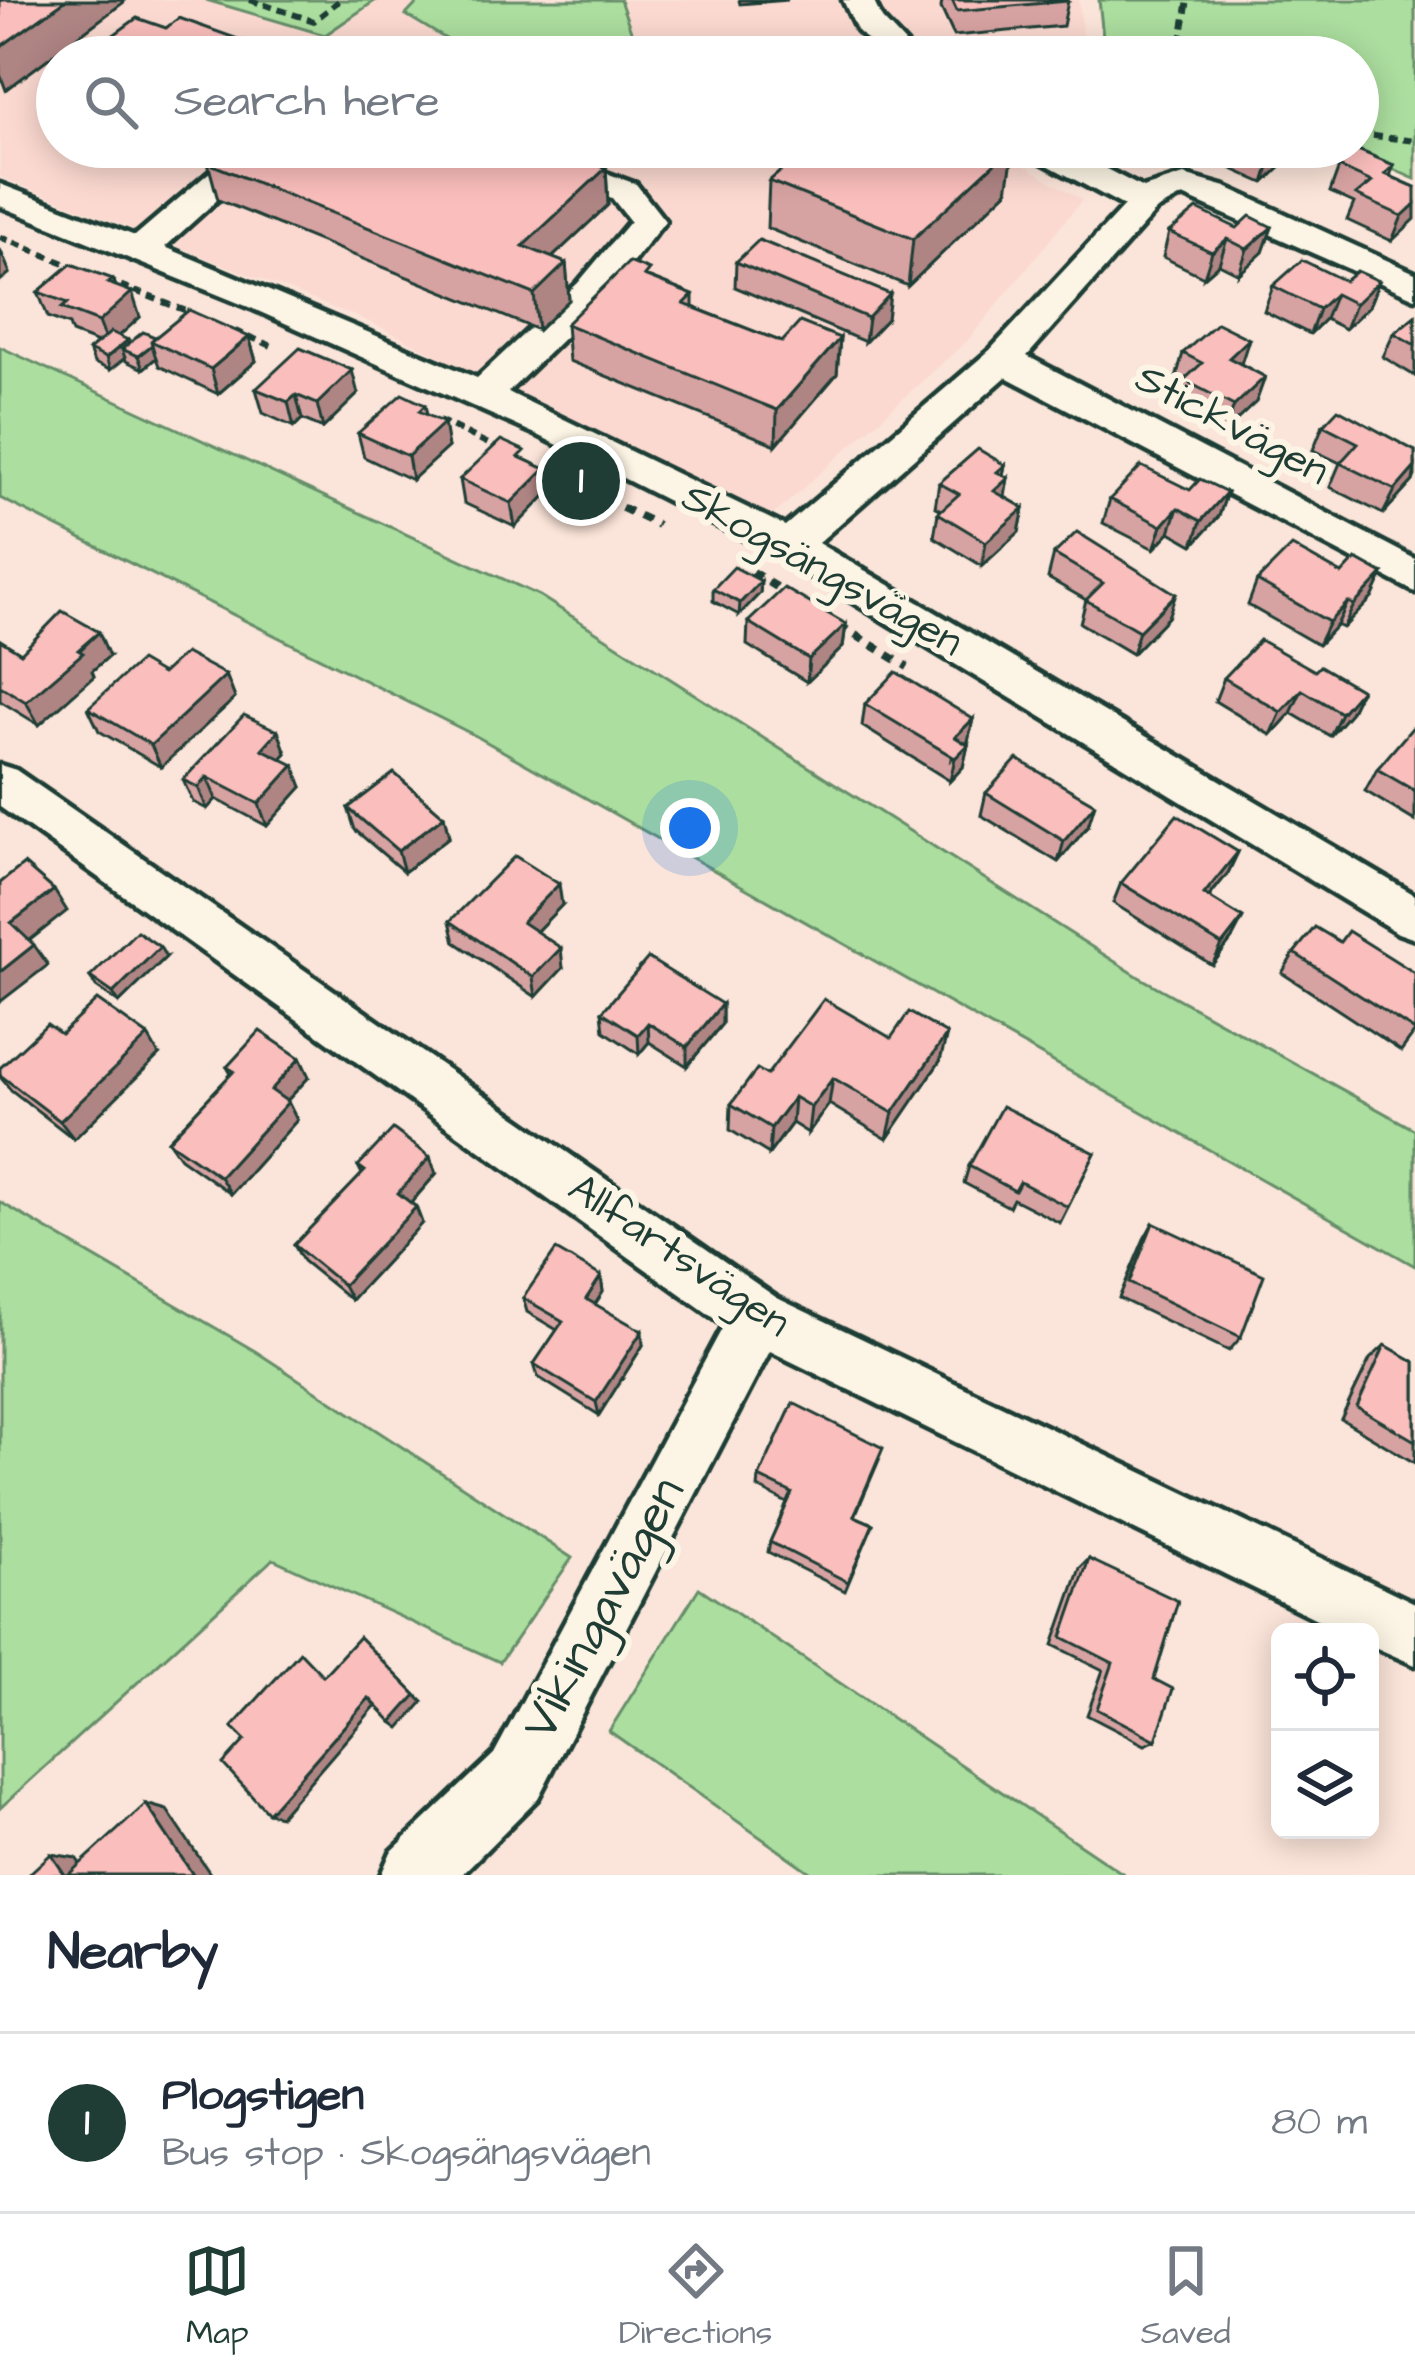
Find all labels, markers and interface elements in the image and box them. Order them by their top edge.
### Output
search box [36,36,1379,168]
icon: search [78,69,144,135]
text: Search here [174,71,440,133]
street label: Stickvägen [1125,350,1339,500]
pin: 1 [542,436,620,526]
street label: Skogsängsvägen [671,469,973,671]
your location [660,798,720,858]
street label: Allfartsvägen [557,1160,801,1352]
street label: Vikingavägen [505,1465,703,1753]
map controls [1271,1623,1379,1839]
button: locate [1271,1623,1379,1731]
button: layers [1271,1731,1379,1839]
text: Nearby [48,1918,218,1989]
text: Plogstigen [162,2065,364,2127]
text: 1 [85,2096,90,2150]
text: 80 m [1271,2096,1367,2150]
text: Bus stop · Skogsängsvägen [162,2127,651,2181]
tab: Map [184,2238,250,2356]
tab: Directions [619,2238,772,2356]
tab: Saved [1141,2238,1231,2356]

